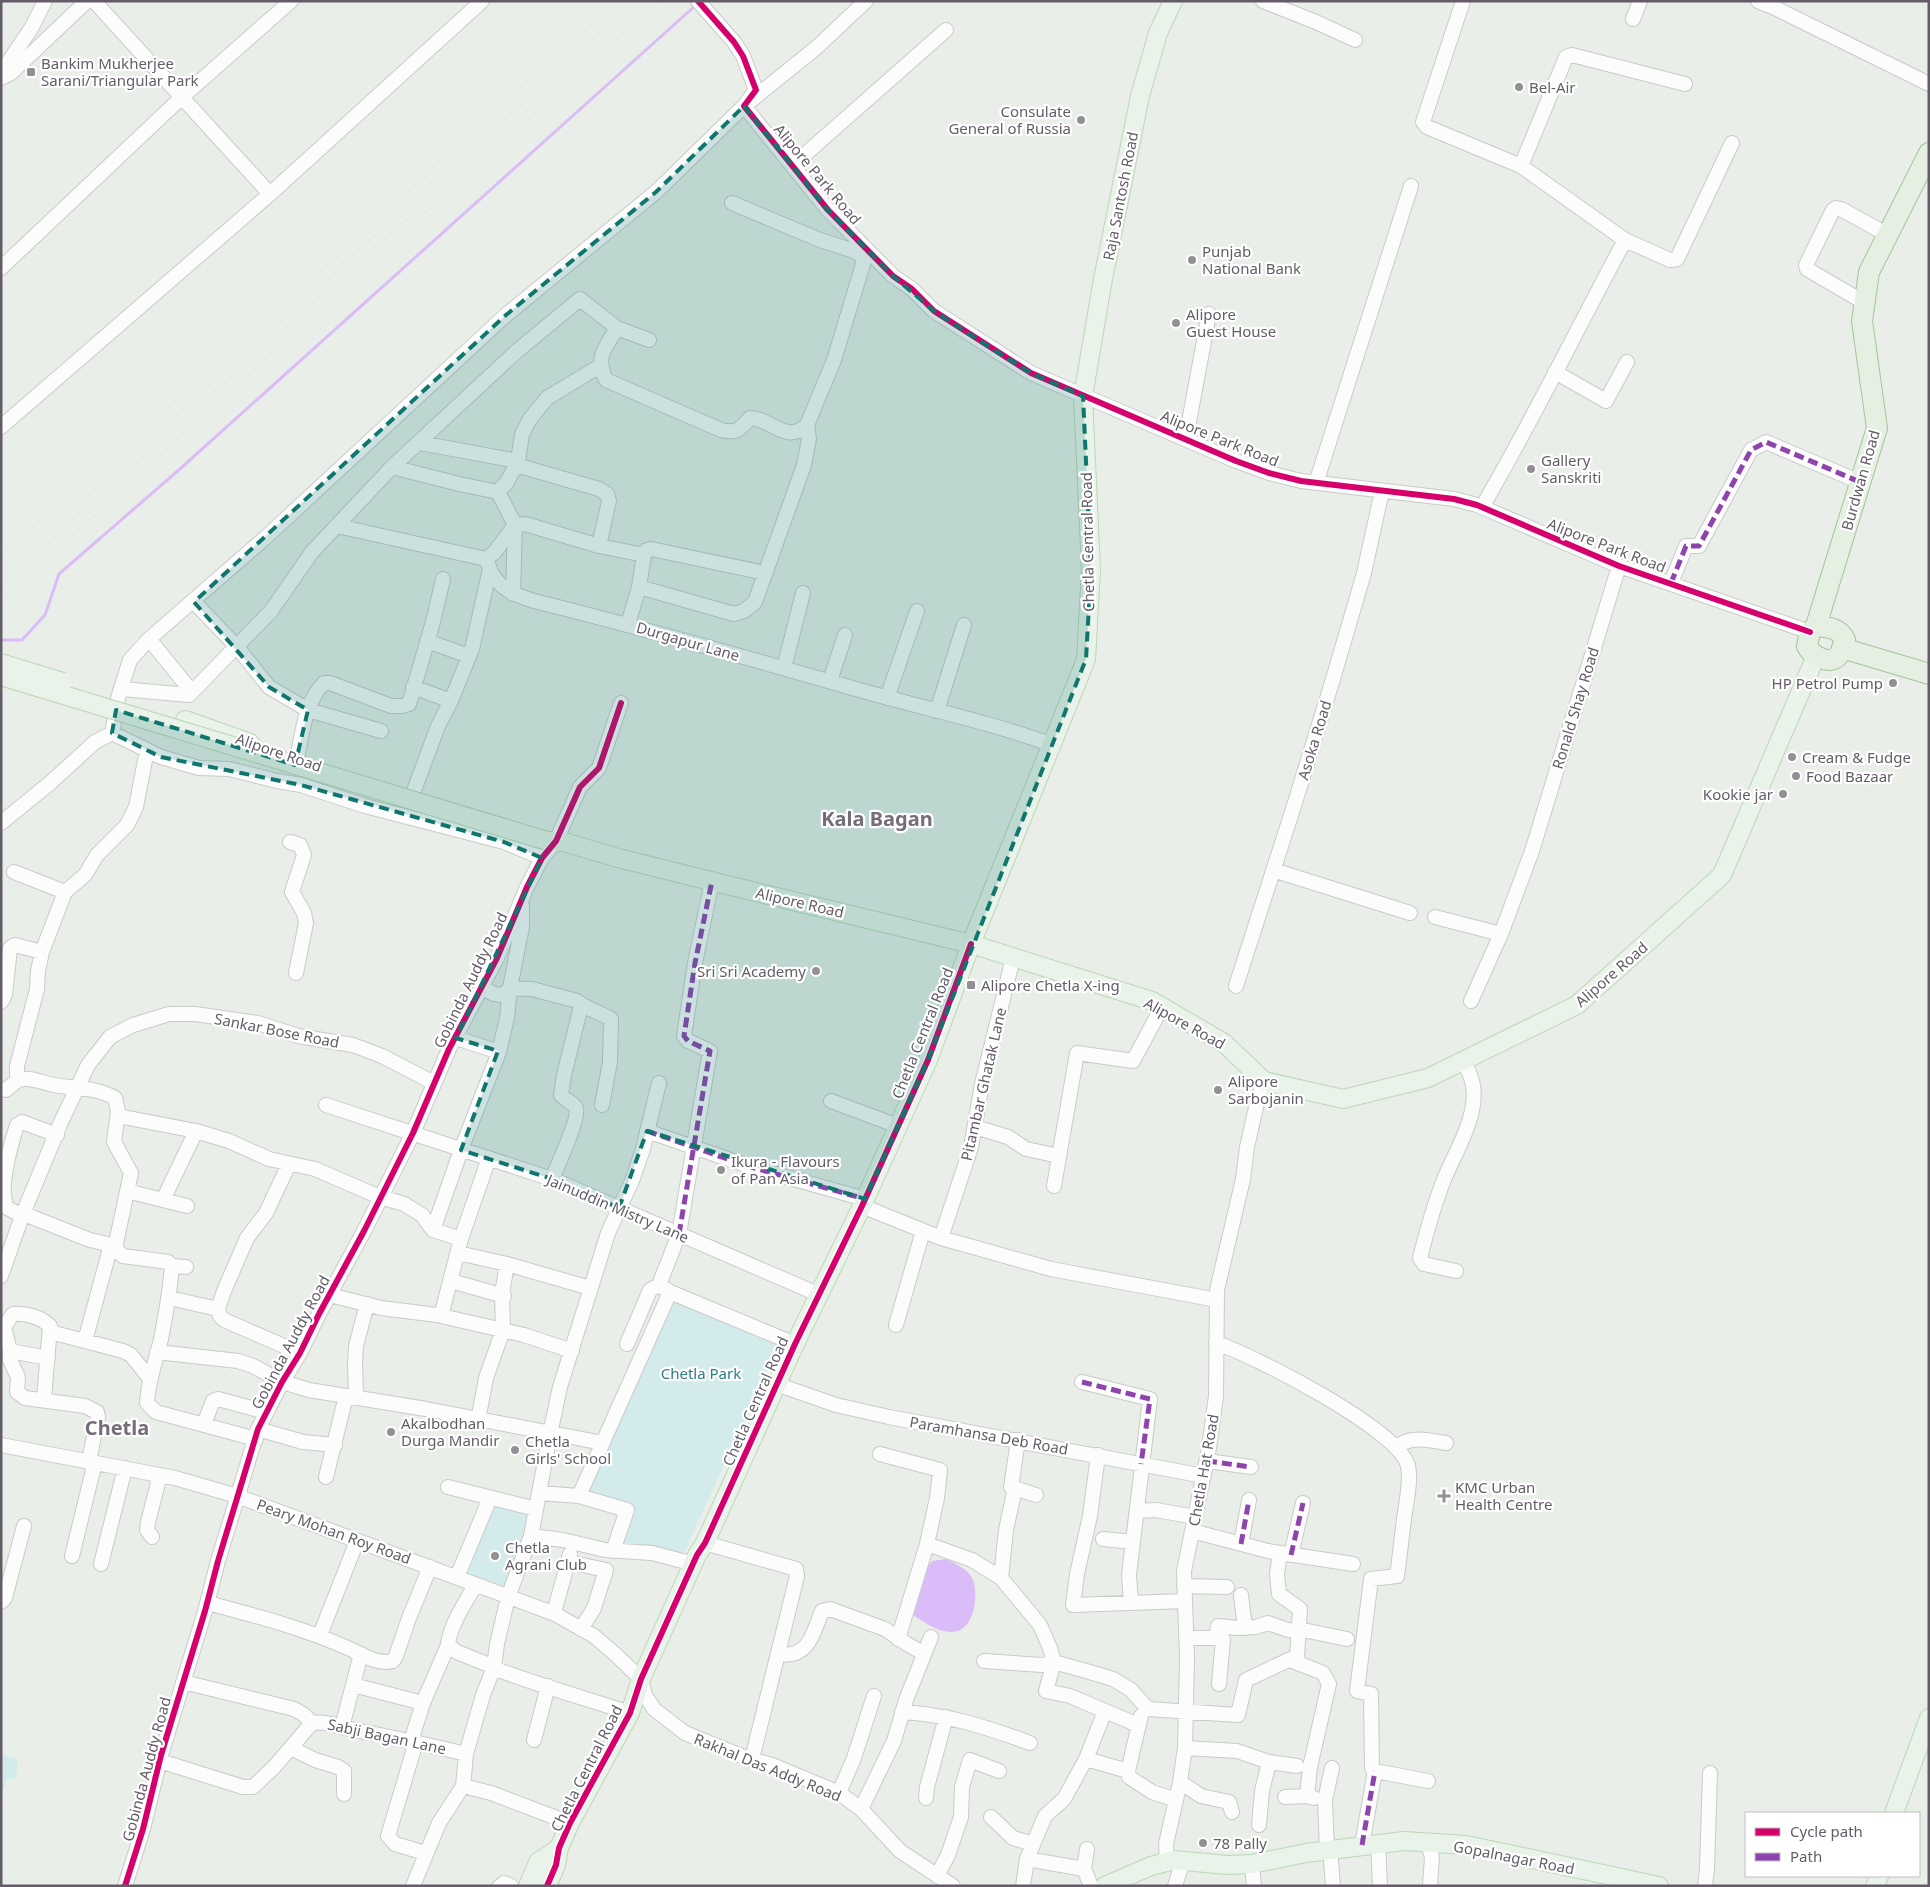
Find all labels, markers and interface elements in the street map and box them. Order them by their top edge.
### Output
place label: Bankim Mukherjee Sarani/Triangular Park [41,53,199,90]
marker: Bankim Mukherjee Sarani/Triangular Park [25,66,37,78]
place label: Bel-Air [1529,77,1576,97]
marker: Bel-Air [1513,81,1525,93]
place label: Consulate General of Russia [948,101,1071,138]
marker: Consulate General of Russia [1075,114,1087,126]
street label: Alipore Park Road [770,119,866,229]
street label: Raja Santosh Road [1098,130,1142,262]
place label: Punjab National Bank [1202,241,1301,278]
marker: Punjab National Bank [1186,254,1198,266]
place label: Alipore Guest House [1186,304,1276,341]
marker: Alipore Guest House [1170,317,1182,329]
street label: Alipore Park Road [1158,405,1282,471]
street label: Burdwan Road [1836,427,1884,533]
place label: Gallery Sanskriti [1541,450,1601,487]
marker: Gallery Sanskriti [1525,463,1537,475]
street label: Chetla Central Road [1076,472,1098,612]
street label: Alipore Park Road [1545,513,1669,577]
street label: Durgapur Lane [634,617,742,665]
street label: Ronald Shay Road [1547,645,1603,771]
place label: HP Petrol Pump [1772,673,1883,693]
marker: HP Petrol Pump [1887,677,1899,689]
street label: Asoka Road [1292,698,1336,782]
street label: Alipore Road [233,728,325,776]
place label: Cream & Fudge [1802,747,1911,767]
marker: Cream & Fudge [1786,751,1798,763]
place label: Food Bazaar [1806,766,1893,786]
marker: Food Bazaar [1790,770,1802,782]
place label: Kookie jar [1703,784,1773,804]
marker: Kookie jar [1777,788,1789,800]
district label: Kala Bagan [821,805,933,832]
street label: Alipore Road [754,882,846,922]
street label: Gobinda Auddy Road [428,909,512,1051]
street label: Alipore Road [1571,937,1651,1011]
place label: Sri Sri Academy [697,961,806,981]
marker: Sri Sri Academy [810,965,822,977]
street label: Chetla Central Road [887,965,957,1101]
place label: Alipore Chetla X-ing [981,975,1120,995]
marker: Alipore Chetla X-ing [965,979,977,991]
street label: Alipore Road [1141,992,1229,1054]
street label: Pitambar Ghatak Lane [956,1005,1010,1163]
street label: Sankar Bose Road [213,1008,341,1052]
place label: Alipore Sarbojanin [1228,1071,1304,1108]
marker: Alipore Sarbojanin [1212,1084,1224,1096]
place label: Ikura - Flavours of Pan Asia [731,1151,840,1188]
marker: Ikura - Flavours of Pan Asia [715,1164,727,1176]
street label: Jainuddin Mistry Lane [542,1168,692,1247]
street label: Gobinda Auddy Road [246,1272,334,1412]
street label: Chetla Central Road [717,1333,793,1469]
park label: Chetla Park [661,1363,741,1383]
street label: Paramhansa Deb Road [908,1411,1070,1459]
street label: Chetla Hat Road [1183,1412,1223,1528]
place label: Akalbodhan Durga Mandir [401,1413,499,1450]
district label: Chetla [85,1414,149,1441]
marker: Akalbodhan Durga Mandir [385,1426,397,1438]
place label: Chetla Girls' School [525,1431,611,1468]
marker: Chetla Girls' School [509,1444,521,1456]
place label: KMC Urban Health Centre [1455,1477,1552,1514]
marker: KMC Urban Health Centre [1437,1489,1451,1503]
street label: Peary Mohan Roy Road [254,1494,414,1568]
place label: Chetla Agrani Club [505,1537,587,1574]
marker: Chetla Agrani Club [489,1550,501,1562]
street label: Gobinda Auddy Road [117,1695,175,1843]
street label: Chetla Central Road [545,1701,627,1835]
street label: Sabji Bagan Lane [326,1714,448,1758]
street label: Rakhal Das Addy Road [691,1728,845,1806]
legend [1745,1812,1920,1877]
text: Cycle path [1790,1821,1863,1841]
place label: 78 Pally [1213,1833,1267,1853]
street label: Gopalnagar Road [1452,1835,1576,1879]
marker: 78 Pally [1197,1837,1209,1849]
text: Path [1790,1846,1822,1866]

